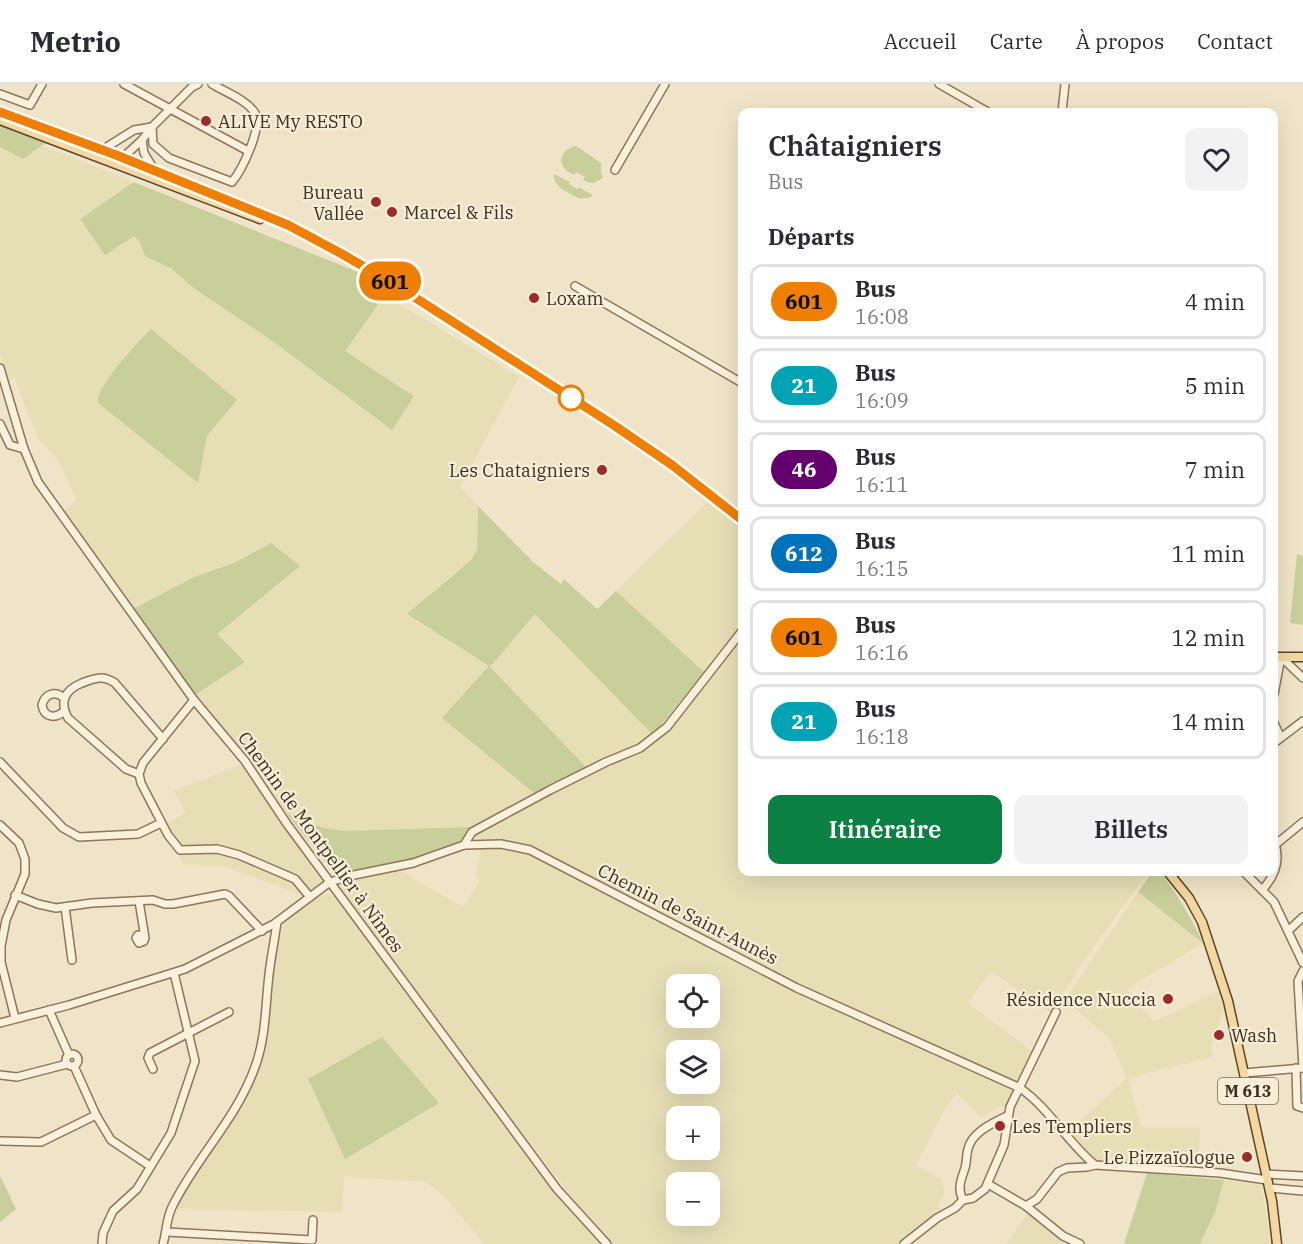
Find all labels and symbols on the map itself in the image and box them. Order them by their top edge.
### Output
place label: ALIVE My RESTO [218,110,363,133]
marker: ALIVE My RESTO [199,114,213,128]
place label: Bureau Vallée [302,181,364,225]
marker: Bureau Vallée [369,195,383,209]
place label: Marcel & Fils [404,201,513,224]
marker: Marcel & Fils [385,205,399,219]
line badge: 601 [356,262,424,300]
place label: Loxam [546,287,604,310]
marker: Loxam [527,291,541,305]
unlabelled marker [558,385,584,411]
place label: Les Chataigniers [449,459,590,482]
marker: Les Chataigniers [595,463,609,477]
street label: Chemin de Montpellier à Nîmes [233,727,409,957]
street label: Chemin de Saint-Aunès [594,859,782,969]
place label: Résidence Nuccia [1006,988,1156,1011]
marker: Résidence Nuccia [1161,992,1175,1006]
place label: Wash [1231,1024,1277,1047]
marker: Wash [1212,1028,1226,1042]
road number: M 613 [1218,1078,1278,1104]
place label: Les Templiers [1012,1115,1132,1138]
marker: Les Templiers [993,1119,1007,1133]
place label: Le Pizzaïologue [1103,1146,1235,1169]
marker: Le Pizzaïologue [1240,1150,1254,1164]

